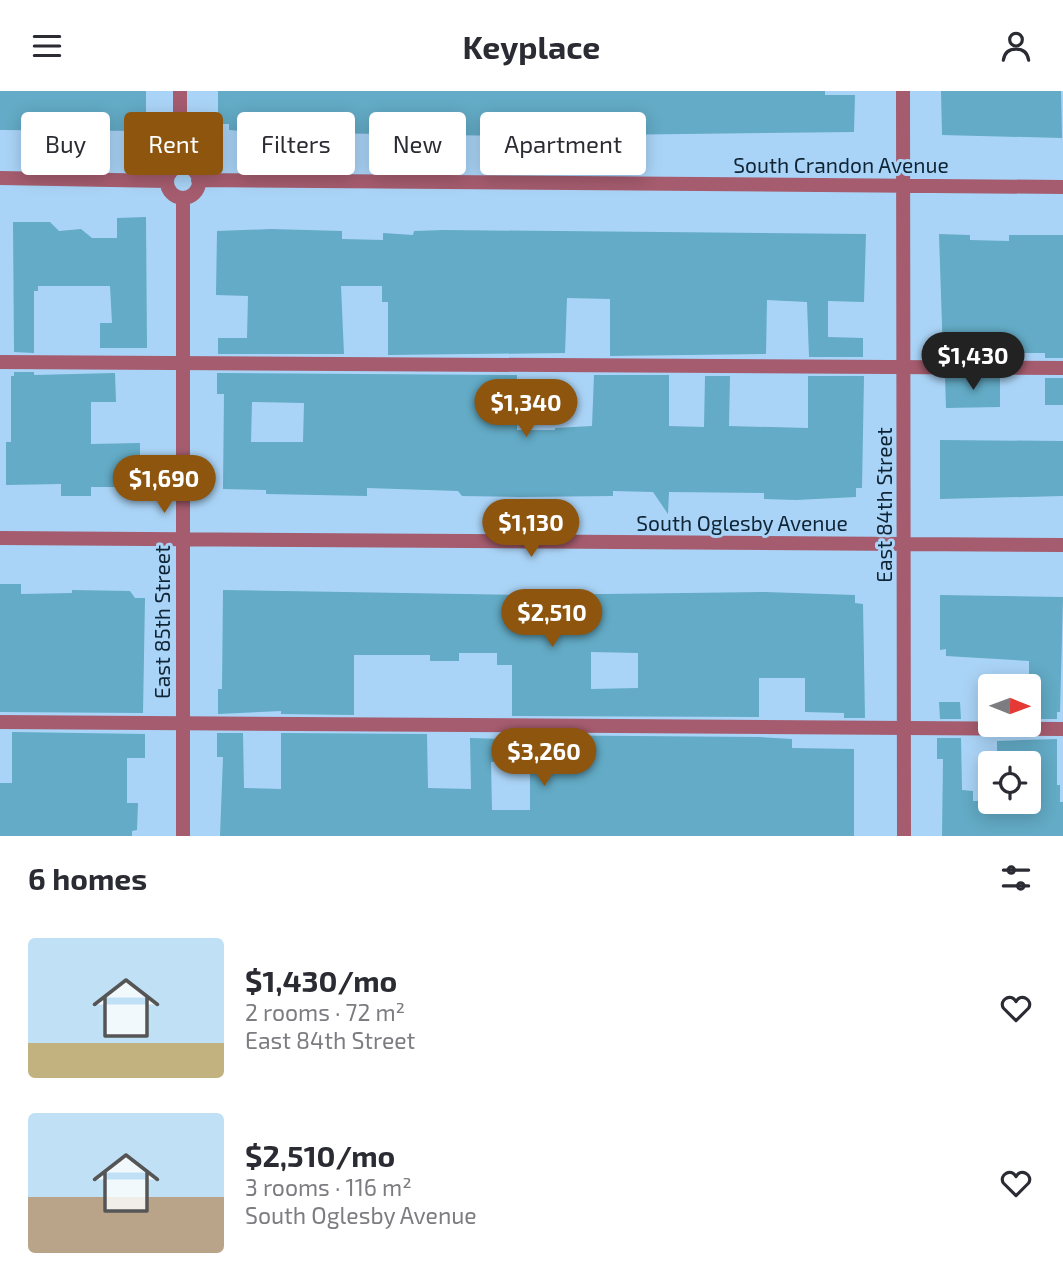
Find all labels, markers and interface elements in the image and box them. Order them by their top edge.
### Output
icon: menu [28,27,66,65]
text: Keyplace [463,27,600,65]
icon: person [997,27,1035,65]
chip: Buy [21,112,110,175]
chip: Rent [124,112,223,175]
chip: Filters [237,112,355,175]
chip: New [369,112,466,175]
chip: Apartment [480,112,646,175]
street label: South Crandon Avenue [733,152,949,177]
pin: $1,430 [916,333,1030,392]
text: $1,430 [938,341,1008,369]
pin: $1,340 [469,379,583,439]
text: $1,340 [490,388,562,416]
street label: East 84th Street [871,427,896,583]
pin: $1,690 [107,455,221,515]
text: $1,690 [129,464,199,492]
pin: $1,130 [474,499,588,559]
text: $1,130 [498,508,564,536]
street label: South Oglesby Avenue [636,510,848,535]
street label: East 85th Street [149,545,174,699]
pin: $2,510 [495,589,609,649]
text: $2,510 [517,598,587,626]
north arrow [978,674,1041,737]
map controls [978,674,1041,814]
pin: $3,260 [487,729,601,788]
text: $3,260 [507,737,581,765]
button: locate [978,751,1041,814]
icon: filters [997,859,1035,897]
text: 6 homes [28,860,147,896]
text: $1,430/mo [245,962,397,998]
icon: home [84,966,168,1050]
icon: heart [997,989,1035,1027]
text: 2 rooms · 72 m² [245,998,405,1026]
text: East 84th Street [245,1026,415,1054]
text: $2,510/mo [245,1137,395,1173]
icon: home [84,1141,168,1225]
icon: heart [997,1164,1035,1202]
text: 3 rooms · 116 m² [245,1173,412,1201]
text: South Oglesby Avenue [245,1201,477,1229]

